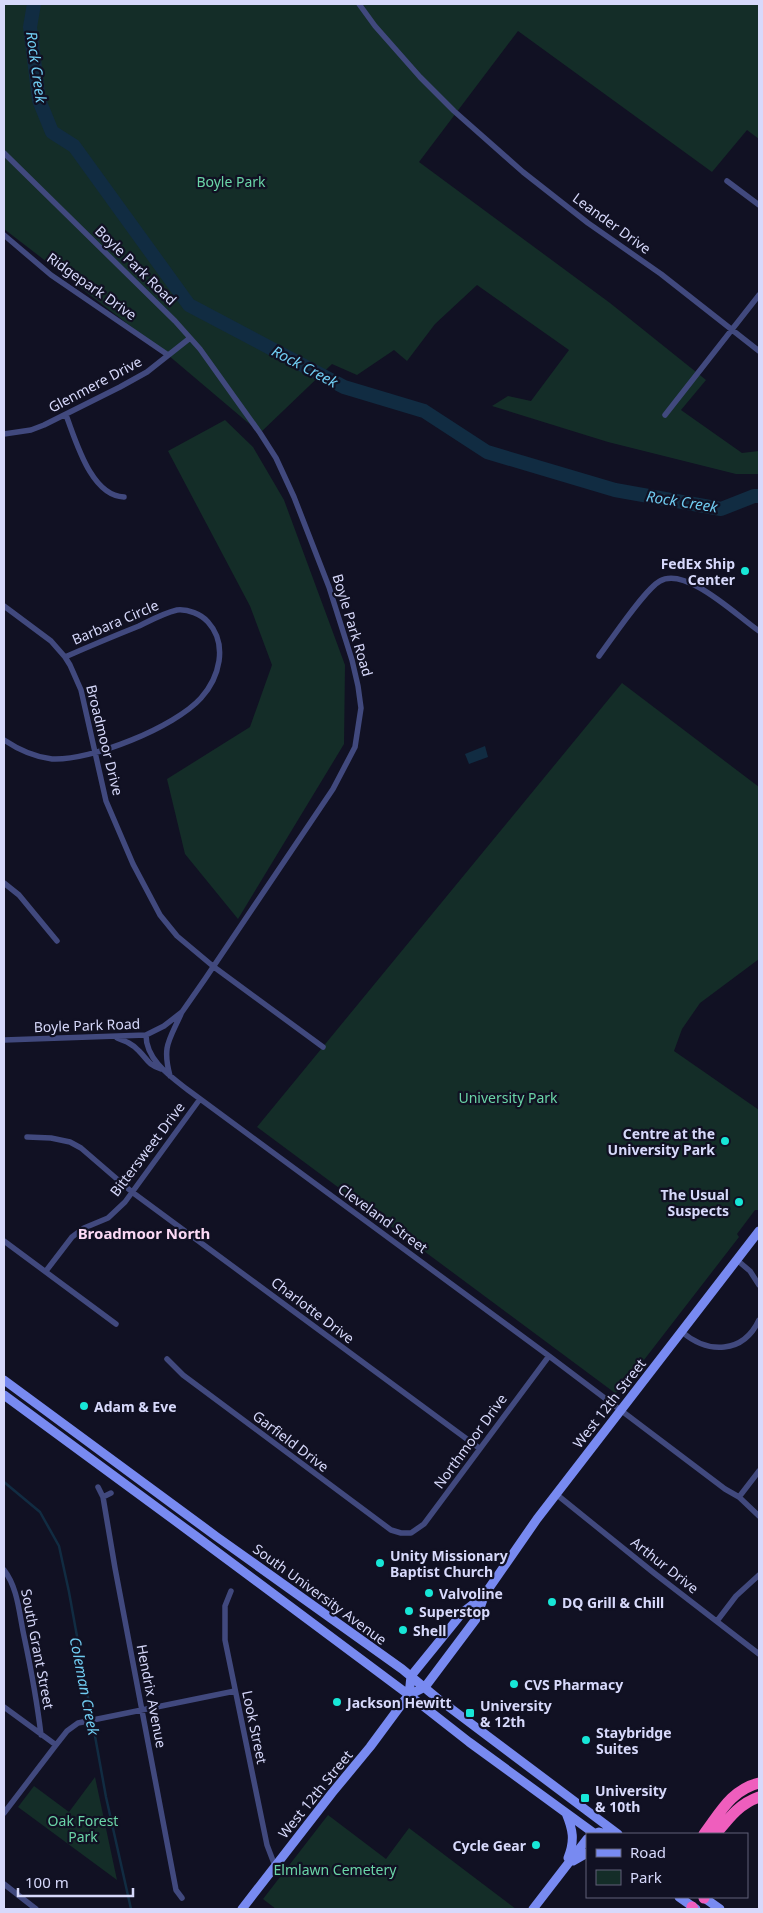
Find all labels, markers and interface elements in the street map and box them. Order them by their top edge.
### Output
water label: Rock Creek [22,30,52,105]
park label: Boyle Park [196,172,266,191]
street label: Leander Drive [569,188,655,258]
street label: Boyle Park Road [91,221,181,309]
street label: Ridgepark Drive [43,248,141,324]
water label: Rock Creek [269,340,342,392]
street label: Glenmere Drive [45,351,145,417]
water label: Rock Creek [645,485,720,517]
place label: FedEx Ship Center [661,554,736,589]
marker: FedEx Ship Center [739,565,751,577]
street label: Boyle Park Road [328,571,378,679]
street label: Barbara Circle [69,595,161,649]
street label: Broadmoor Drive [82,683,128,798]
street label: Boyle Park Road [33,1014,141,1036]
park label: University Park [458,1088,558,1107]
street label: Bittersweet Drive [105,1098,189,1200]
place label: Centre at the University Park [608,1124,715,1159]
marker: Centre at the University Park [719,1135,731,1147]
street label: Cleveland Street [334,1179,432,1257]
place label: The Usual Suspects [661,1185,729,1220]
marker: The Usual Suspects [733,1196,745,1208]
district label: Broadmoor North [78,1223,210,1243]
street label: Charlotte Drive [268,1272,359,1348]
street label: West 12th Street [568,1354,650,1452]
street label: Northmoor Drive [429,1390,511,1492]
place label: Adam & Eve [94,1397,177,1416]
marker: Adam & Eve [78,1400,90,1412]
street label: Garfield Drive [249,1406,333,1476]
street label: Arthur Drive [627,1533,703,1598]
street label: South University Avenue [249,1539,391,1649]
place label: Unity Missionary Baptist Church [390,1546,508,1581]
marker: Unity Missionary Baptist Church [374,1557,386,1569]
place label: Valvoline [439,1584,503,1603]
street label: South Grant Street [17,1587,59,1711]
marker: Valvoline [423,1587,435,1599]
place label: DQ Grill & Chill [562,1593,664,1612]
marker: DQ Grill & Chill [546,1596,558,1608]
place label: Superstop [419,1602,490,1621]
marker: Superstop [403,1605,415,1617]
place label: Shell [413,1621,447,1640]
marker: Shell [397,1624,409,1636]
water label: Coleman Creek [66,1635,104,1737]
street label: Hendrix Avenue [133,1643,171,1750]
place label: CVS Pharmacy [524,1675,623,1694]
marker: CVS Pharmacy [508,1678,520,1690]
street label: Look Street [238,1689,272,1765]
place label: Jackson Hewitt [345,1693,452,1712]
marker: Jackson Hewitt [331,1696,343,1708]
place label: University & 12th [480,1696,552,1731]
marker: University & 12th [464,1707,476,1719]
place label: Staybridge Suites [596,1723,672,1758]
marker: Staybridge Suites [580,1734,592,1746]
street label: West 12th Street [273,1746,357,1842]
place label: University & 10th [595,1781,667,1816]
marker: University & 10th [579,1792,591,1804]
park label: Oak Forest Park [48,1811,118,1846]
legend [586,1833,748,1898]
place label: Cycle Gear [452,1836,527,1855]
marker: Cycle Gear [530,1839,542,1851]
text: Road [630,1842,666,1862]
park label: Elmlawn Cemetery [274,1860,397,1879]
scale bar [18,1866,132,1898]
text: Park [630,1867,662,1887]
text: 100 m [25,1872,69,1892]

